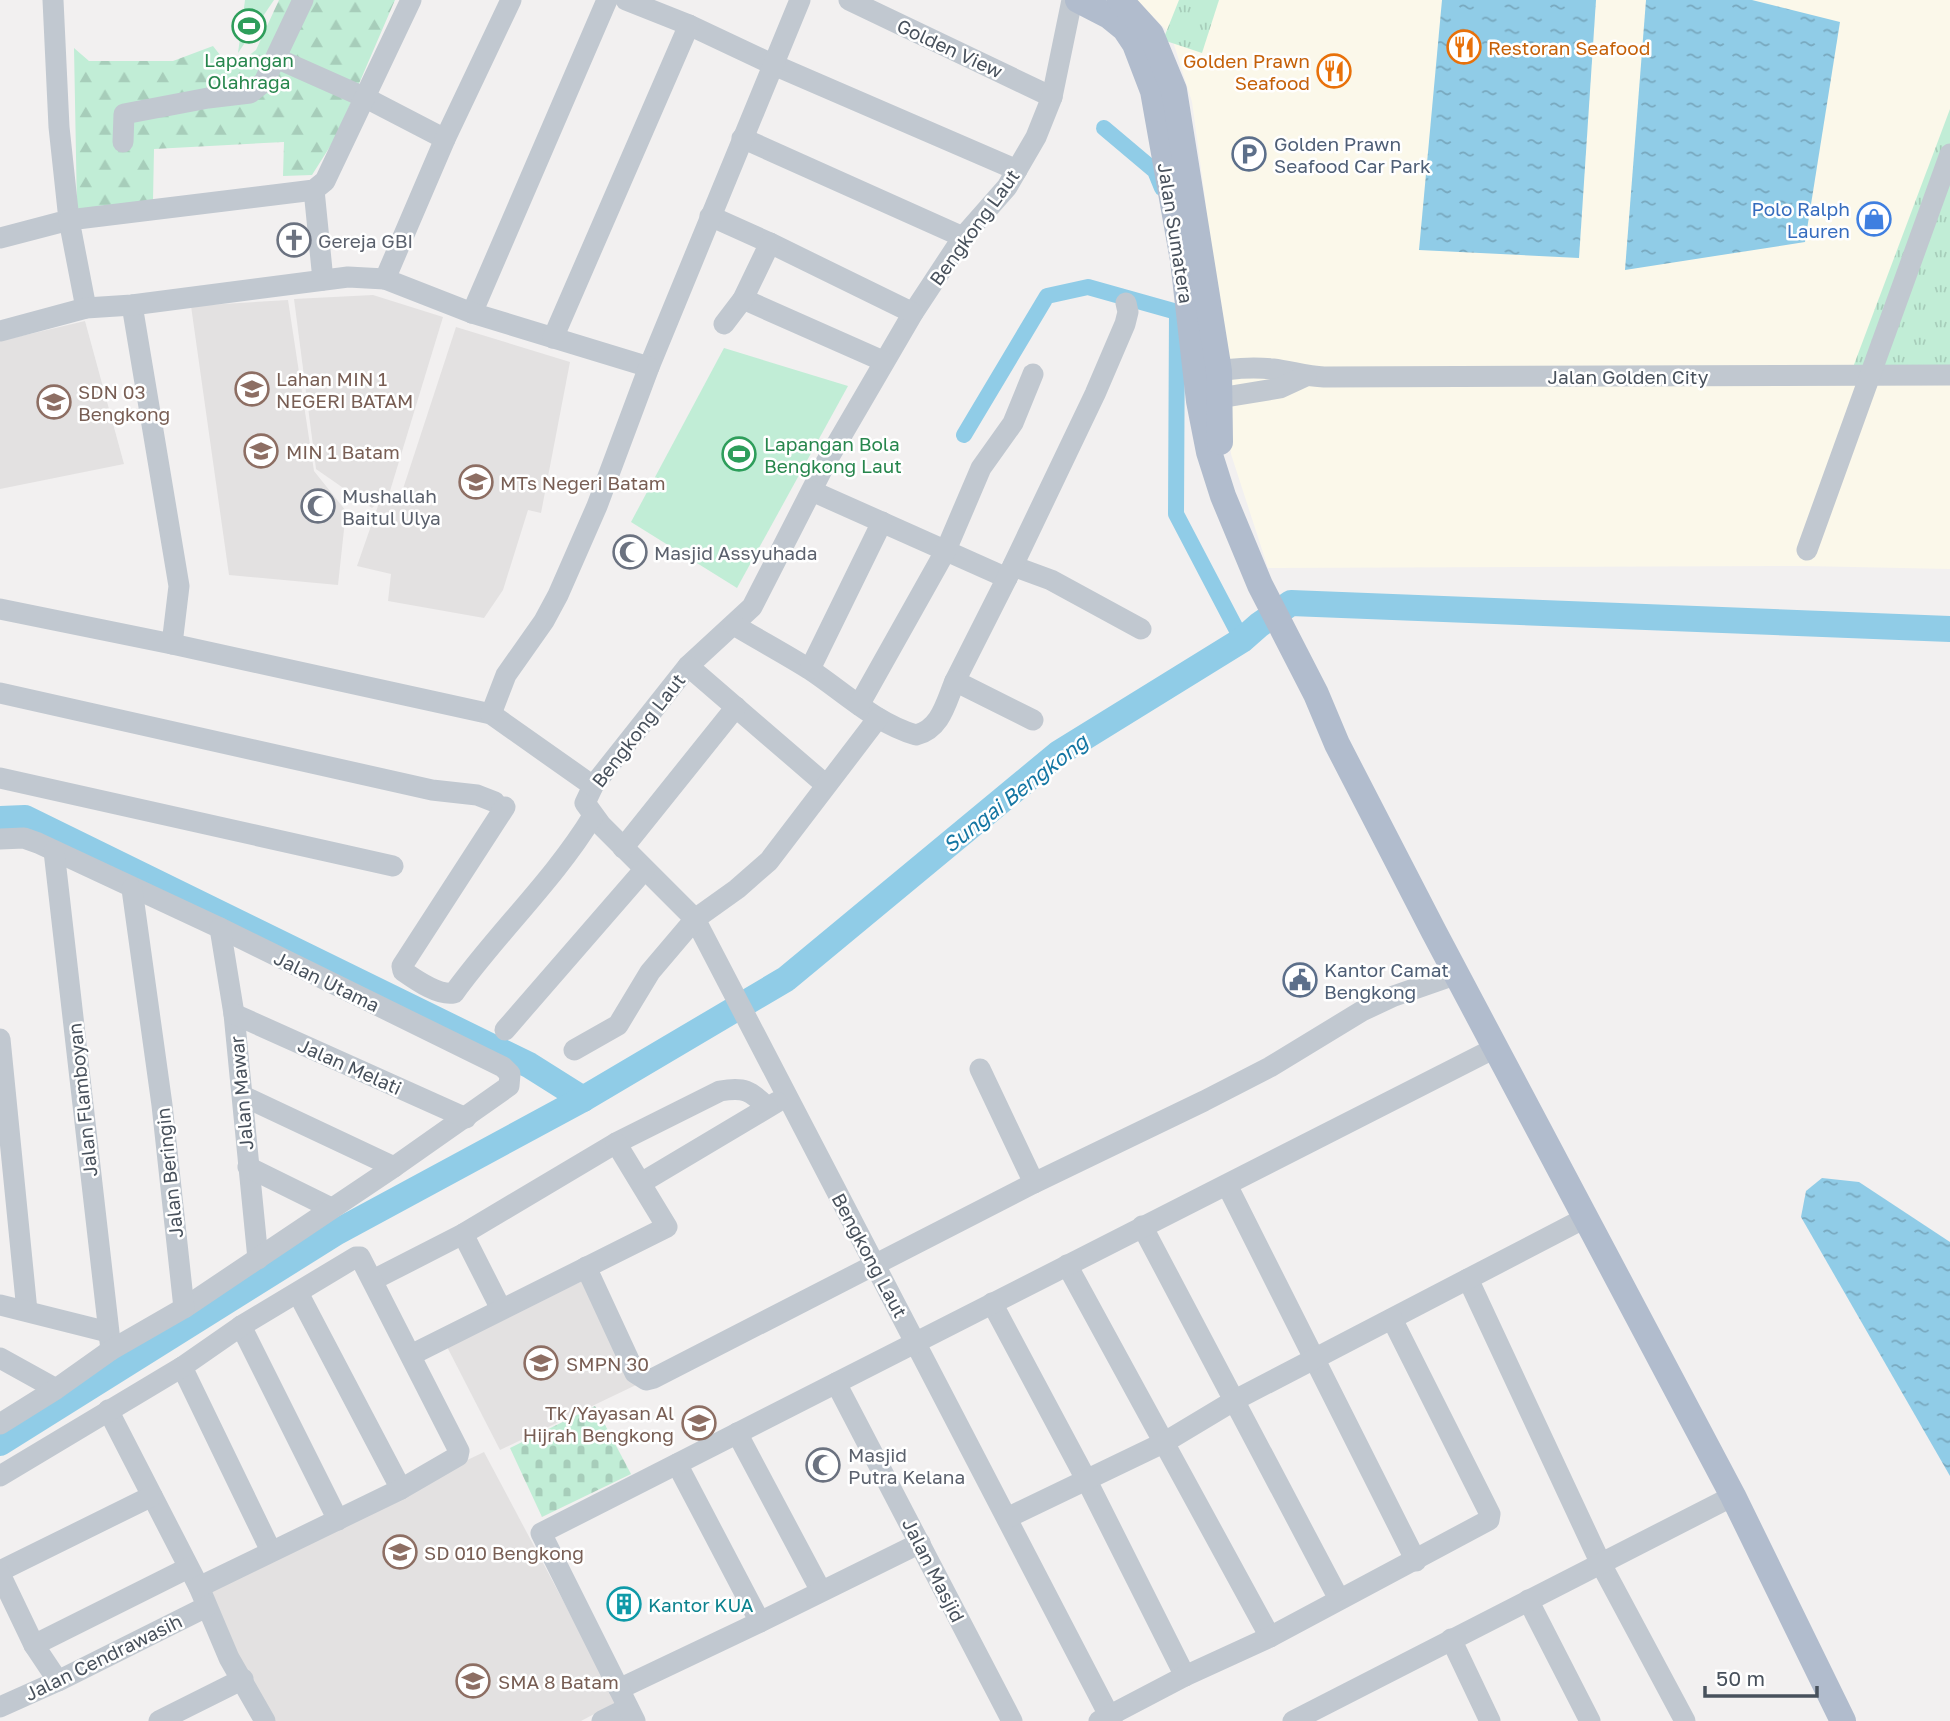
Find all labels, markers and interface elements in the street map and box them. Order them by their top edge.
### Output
sports icon: Lapangan Olahraga [230,7,268,45]
street label: Golden View [894,14,1006,82]
restaurant icon: Restoran Seafood [1445,28,1483,66]
place label: Restoran Seafood [1488,36,1650,59]
place label: Lapangan Olahraga [204,48,294,93]
place label: Golden Prawn Seafood [1183,49,1310,94]
restaurant icon: Golden Prawn Seafood [1315,52,1353,90]
place label: Golden Prawn Seafood Car Park [1274,132,1431,177]
parking icon: Golden Prawn Seafood Car Park [1230,135,1268,173]
street label: Jalan Sumatera [1154,161,1198,305]
street label: Bengkong Laut [924,164,1024,290]
place label: Polo Ralph Lauren [1751,197,1850,242]
shop icon: Polo Ralph Lauren [1855,200,1893,238]
church icon: Gereja GBI [275,221,313,259]
place label: Gereja GBI [318,229,413,252]
street label: Jalan Golden City [1548,365,1709,388]
place label: Lahan MIN 1 NEGERI BATAM [276,367,413,412]
school or university icon: Lahan MIN 1 NEGERI BATAM [233,370,271,408]
place label: SDN 03 Bengkong [78,380,170,425]
school or university icon: SDN 03 Bengkong [35,383,73,421]
school or university icon: MIN 1 Batam [242,432,280,470]
place label: Lapangan Bola Bengkong Laut [764,432,902,477]
sports icon: Lapangan Bola Bengkong Laut [720,435,758,473]
place label: MIN 1 Batam [286,440,400,463]
school or university icon: MTs Negeri Batam [457,463,495,501]
place label: MTs Negeri Batam [500,471,666,494]
place label: Mushallah Baitul Ulya [342,484,441,529]
mosque icon: Mushallah Baitul Ulya [299,487,337,525]
mosque icon: Masjid Assyuhada [611,533,649,571]
place label: Masjid Assyuhada [654,541,818,564]
street label: Bengkong Laut [587,669,689,791]
water label: Sungai Bengkong [937,727,1094,858]
street label: Jalan Utama [271,946,383,1016]
place label: Kantor Camat Bengkong [1324,958,1449,1003]
public building icon: Kantor Camat Bengkong [1281,961,1319,999]
street label: Jalan Flamboyan [62,1022,102,1178]
street label: Jalan Melati [295,1033,405,1099]
street label: Jalan Mawar [224,1034,257,1151]
street label: Jalan Beringin [151,1107,187,1239]
street label: Bengkong Laut [827,1189,913,1321]
school or university icon: SMPN 30 [522,1344,560,1382]
place label: SMPN 30 [566,1352,649,1375]
place label: Tk/Yayasan Al Hijrah Bengkong [523,1401,674,1446]
school or university icon: Tk/Yayasan Al Hijrah Bengkong [680,1404,718,1442]
place label: Masjid Putra Kelana [848,1443,965,1488]
mosque icon: Masjid Putra Kelana [804,1446,842,1484]
street label: Jalan Masjid [898,1514,970,1626]
school or university icon: SD 010 Bengkong [381,1533,419,1571]
place label: SD 010 Bengkong [424,1541,584,1564]
building icon: Kantor KUA [605,1585,643,1623]
place label: Kantor KUA [648,1593,754,1616]
street label: Jalan Cendrawasih [21,1609,185,1705]
scale bar [1705,1654,1817,1698]
school or university icon: SMA 8 Batam [454,1662,492,1700]
text: 50 m [1716,1665,1765,1691]
place label: SMA 8 Batam [498,1670,619,1693]

